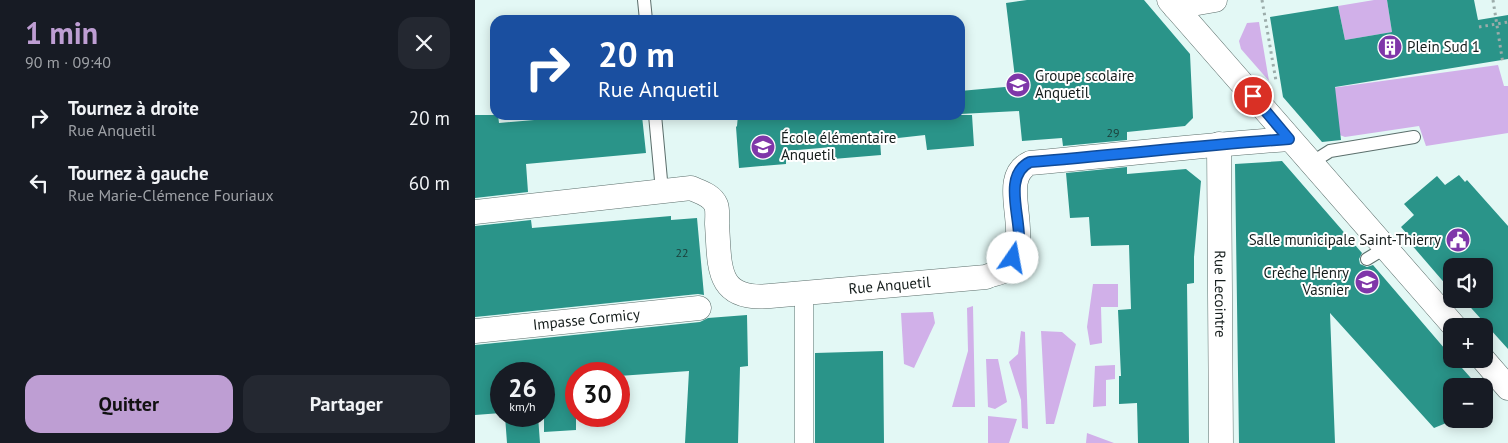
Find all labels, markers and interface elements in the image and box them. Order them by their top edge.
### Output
text: 1 min [25,13,98,52]
button: close [398,17,450,69]
text: 20 m [598,31,675,77]
building icon: Plein Sud 1 [1377,34,1403,60]
icon: right [515,35,580,100]
place label: Plein Sud 1 [1407,37,1480,56]
text: 90 m · 09:40 [25,52,111,72]
place label: Groupe scolaire Anquetil [1035,66,1134,102]
school or university icon: Groupe scolaire Anquetil [1005,72,1031,98]
text: Rue Anquetil [598,75,719,103]
pin [1232,75,1274,117]
icon: arrive [1239,82,1267,110]
text: Tournez à droite [68,96,199,120]
icon: right [25,104,53,132]
text: 20 m [409,106,450,130]
text: Rue Anquetil [68,120,156,140]
house number: 29 [1106,125,1120,140]
place label: École élémentaire Anquetil [781,128,896,164]
school or university icon: École élémentaire Anquetil [750,134,776,160]
text: Tournez à gauche [68,161,209,185]
icon: left [25,169,53,197]
text: 60 m [409,171,450,195]
text: Rue Marie-Clémence Fouriaux [68,185,274,205]
public building icon: Salle municipale Saint-Thierry [1445,227,1471,253]
place label: Salle municipale Saint-Thierry [1249,230,1441,249]
position arrow [986,231,1038,283]
house number: 22 [675,245,689,260]
street label: Rue Lecointre [1211,250,1230,338]
map controls [1443,258,1493,428]
button: sound [1443,258,1493,308]
place label: Crèche Henry Vasnier [1264,263,1349,299]
school or university icon: Crèche Henry Vasnier [1354,269,1380,295]
street label: Rue Anquetil [848,272,932,298]
street label: Impasse Cormicy [532,304,641,334]
button: + [1443,318,1493,368]
speed limit sign: 30 [565,362,630,427]
text: 26 [508,372,537,404]
button: Quitter [25,375,233,433]
button: Partager [243,375,450,433]
button: − [1443,378,1493,428]
text: km/h [509,399,536,414]

